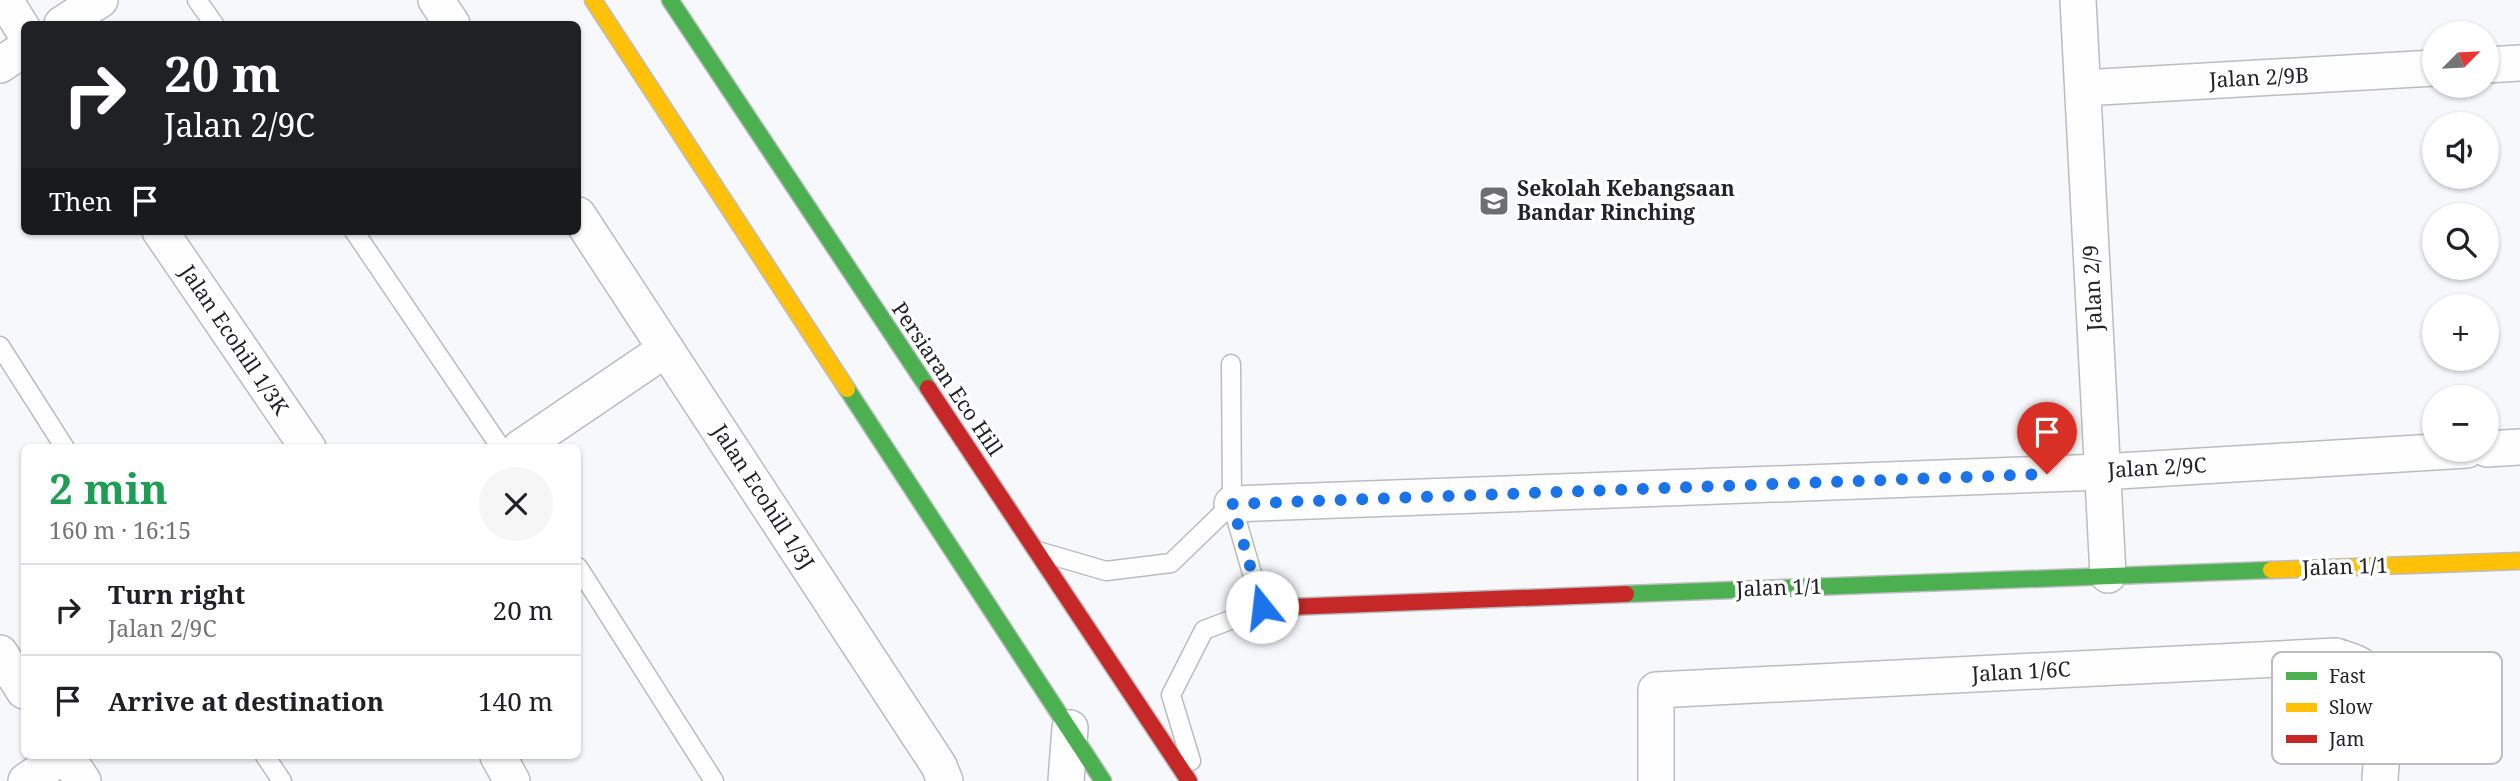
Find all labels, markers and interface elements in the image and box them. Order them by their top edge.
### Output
north arrow [2422,21,2499,98]
map controls [2422,21,2499,462]
text: 20 m [164,40,280,106]
icon: right [49,49,140,140]
street label: Jalan 2/9B [2207,60,2310,94]
text: Jalan 2/9C [164,103,315,146]
button: sound [2422,112,2499,189]
place label: Sekolah Kebangsaan Bandar Rinching [1517,174,1735,226]
icon: arrive [126,182,164,220]
text: Then [49,183,112,219]
school or university icon: Sekolah Kebangsaan Bandar Rinching [1477,184,1511,218]
button: search [2422,203,2499,280]
street label: Jalan 2/9 [2076,244,2108,333]
street label: Jalan Ecohill 1/3K [174,258,296,420]
button: + [2422,294,2499,371]
street label: Persiaran Eco Hill [886,296,1010,461]
button: − [2422,385,2499,462]
pin [2017,402,2077,474]
icon: arrive [2028,413,2066,451]
street label: Jalan Ecohill 1/3J [706,418,821,574]
street label: Jalan 2/9C [2106,450,2207,484]
text: 2 min [49,459,168,516]
button: close [479,467,553,541]
text: 160 m · 16:15 [49,514,191,546]
street label: Jalan 1/1 [2300,551,2389,582]
position arrow [1225,570,1299,644]
street label: Jalan 1/1 [1734,572,1823,603]
text: Turn right [108,576,245,612]
icon: right [49,591,87,629]
text: 20 m [493,592,553,628]
text: Jalan 2/9C [108,612,217,644]
legend [2272,652,2502,764]
street label: Jalan 1/6C [1970,654,2071,688]
text: Fast [2329,663,2366,689]
icon: arrive [49,682,87,720]
text: Arrive at destination [108,683,384,719]
text: 140 m [478,683,553,719]
text: Slow [2329,694,2373,720]
text: Jam [2328,726,2364,752]

